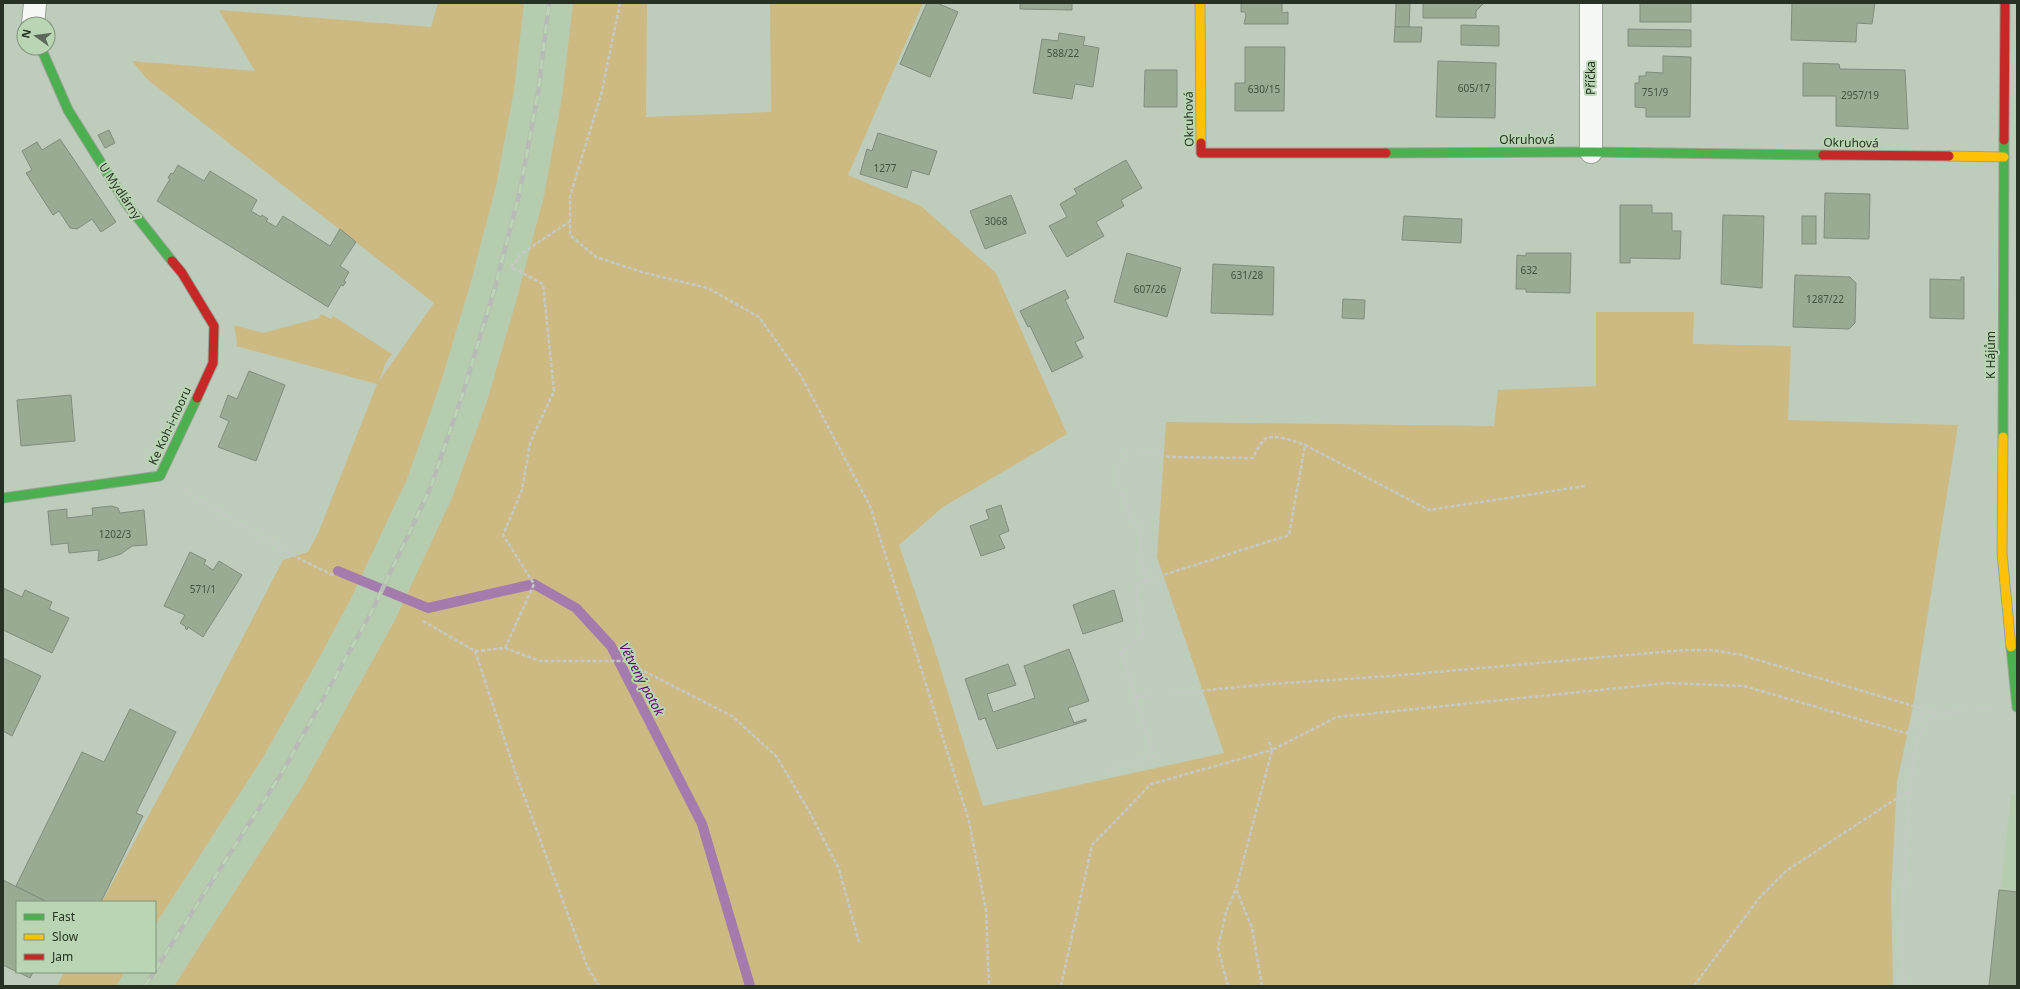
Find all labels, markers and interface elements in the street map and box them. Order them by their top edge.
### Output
north arrow [16,16,56,56]
text: N [17,27,34,40]
house number: 588/22 [1047,46,1079,60]
street label: Příčka [1582,61,1599,95]
house number: 605/17 [1458,81,1490,95]
house number: 630/15 [1248,82,1280,96]
house number: 751/9 [1642,85,1669,99]
house number: 2957/19 [1841,88,1879,102]
street label: Okruhová [1180,91,1197,147]
street label: Okruhová [1499,131,1555,148]
street label: Okruhová [1823,134,1879,151]
street label: U Mydlárny [95,159,146,223]
house number: 1277 [874,161,897,175]
house number: 3068 [985,214,1008,228]
house number: 632 [1520,263,1538,277]
house number: 631/28 [1231,268,1263,282]
house number: 607/26 [1134,282,1166,296]
house number: 1287/22 [1806,292,1844,306]
street label: K Hájům [1982,331,1999,379]
street label: Ke Koh-i-nooru [144,384,195,468]
house number: 1202/3 [99,527,131,541]
house number: 571/1 [190,582,216,596]
water label: Větvený potok [615,639,669,719]
legend [16,901,156,973]
text: Fast [52,908,76,925]
text: Slow [52,928,79,945]
text: Jam [51,948,73,965]

